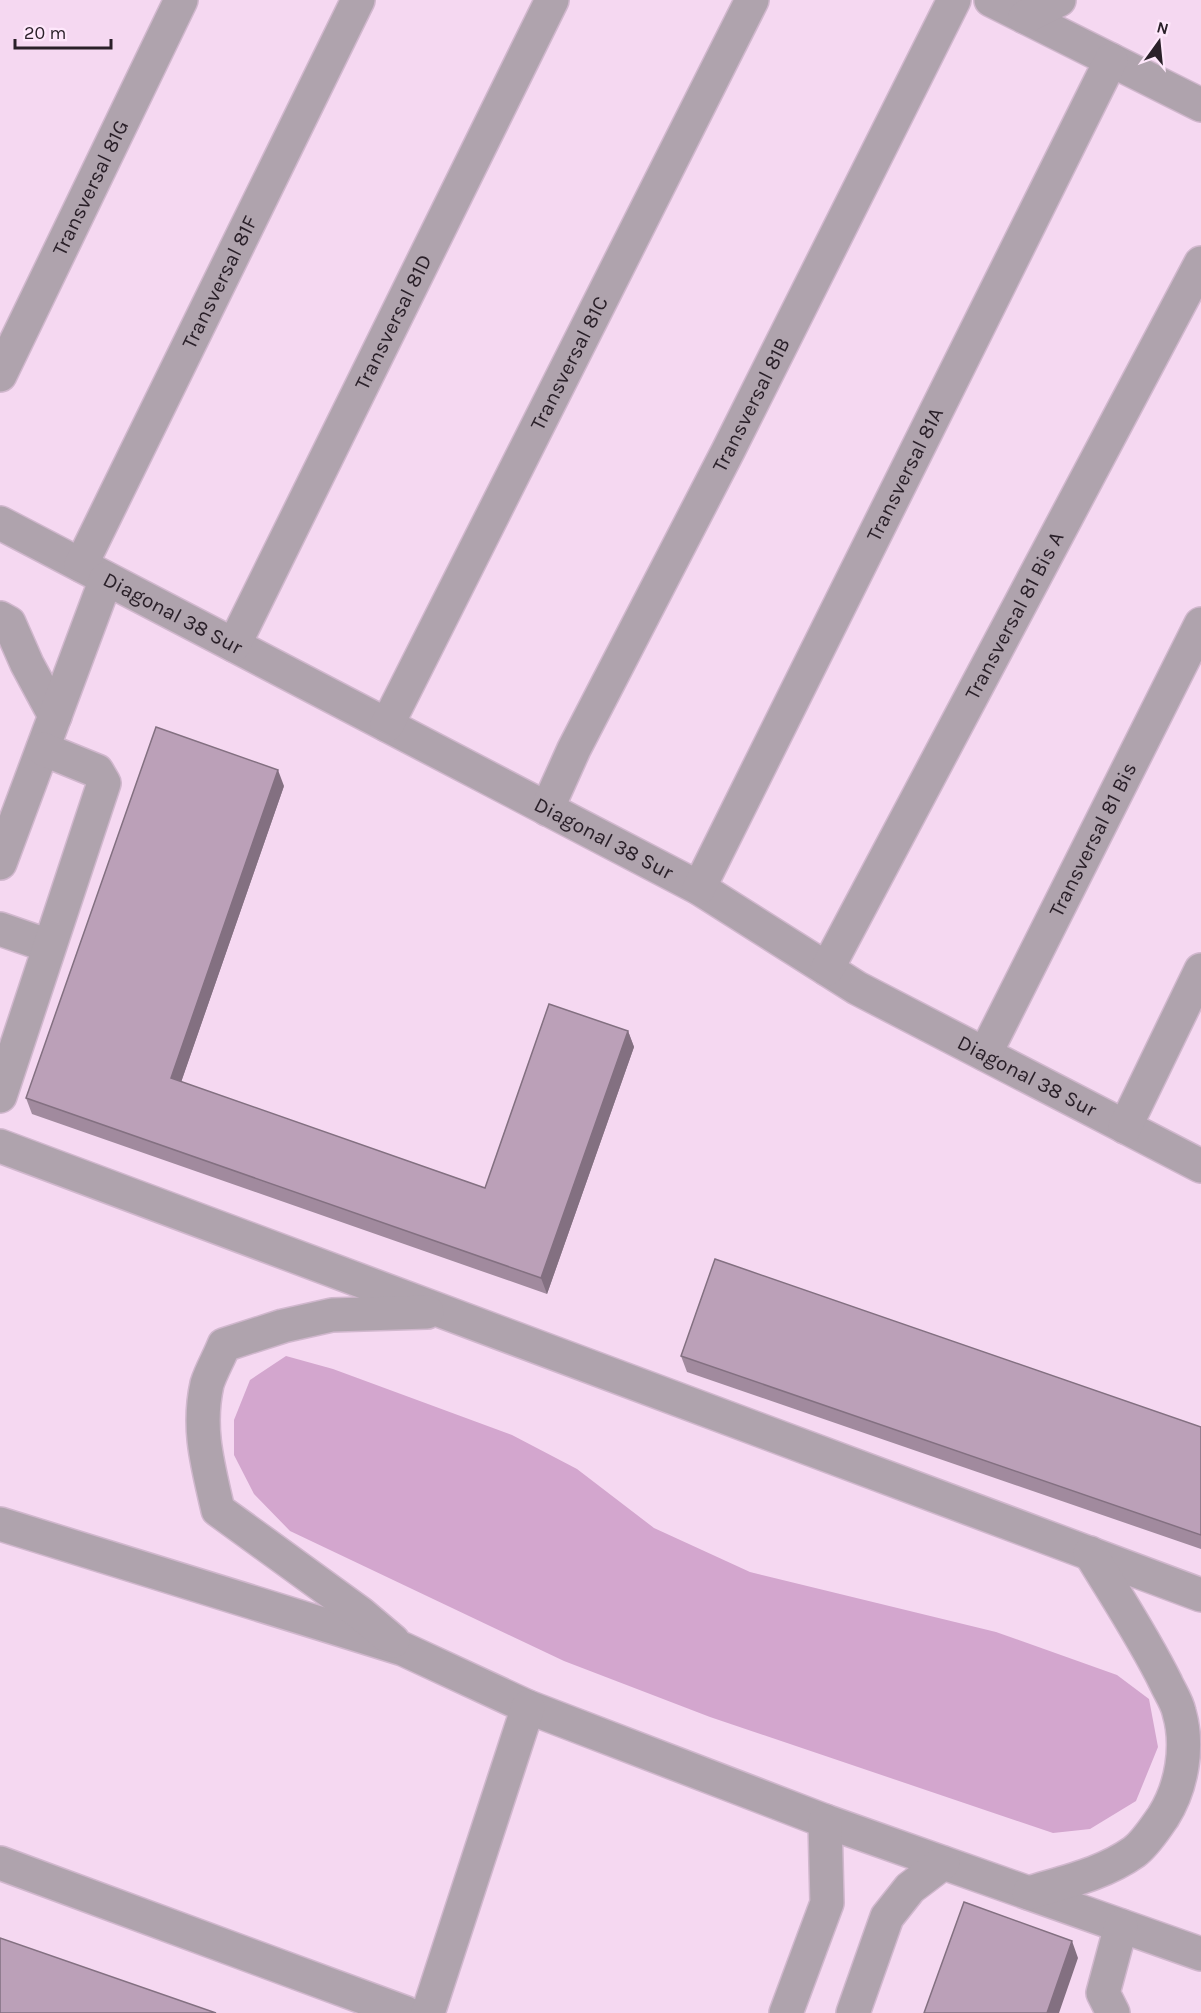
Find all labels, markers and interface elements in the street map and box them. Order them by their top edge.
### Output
scale bar [15,12,111,50]
north arrow [1129,12,1189,72]
text: N [1155,17,1171,39]
text: 20 m [24,22,66,44]
street label: Transversal 81G [48,116,133,259]
street label: Transversal 81F [177,212,262,353]
street label: Transversal 81D [350,250,437,394]
street label: Transversal 81C [525,292,613,434]
street label: Transversal 81B [707,334,795,476]
street label: Transversal 81A [861,404,948,545]
street label: Transversal 81 Bis A [960,527,1069,704]
street label: Diagonal 38 Sur [99,567,247,660]
street label: Transversal 81 Bis [1044,758,1142,921]
street label: Diagonal 38 Sur [530,792,678,885]
street label: Diagonal 38 Sur [953,1030,1101,1122]

